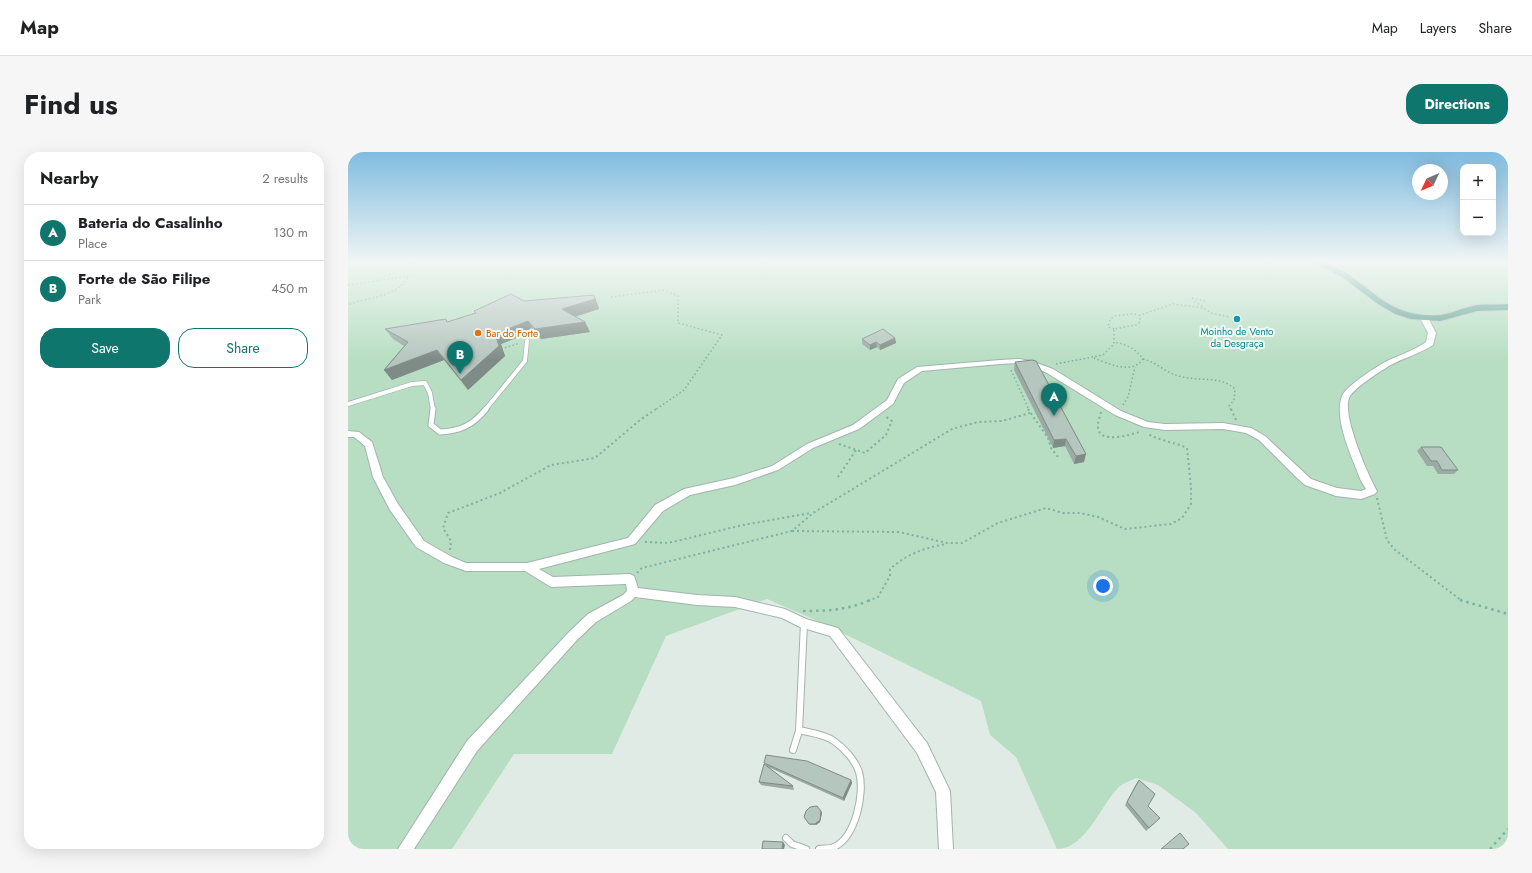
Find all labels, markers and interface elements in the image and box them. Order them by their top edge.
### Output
text: Map [20,14,59,41]
text: Map [1372,18,1398,38]
text: Layers [1420,18,1456,38]
text: Share [1478,18,1512,38]
text: Find us [24,84,118,125]
button: Directions [1406,84,1508,124]
north arrow [1412,164,1448,200]
map controls [1460,164,1496,236]
button: + [1460,164,1496,200]
text: Nearby [40,166,98,190]
text: 2 results [262,169,308,188]
button: − [1460,200,1496,236]
text: Bateria do Casalinho [78,212,223,234]
text: A [48,223,58,242]
text: 130 m [273,223,308,242]
text: Place [78,234,107,253]
text: Forte de São Filipe [78,268,210,290]
text: B [49,279,57,298]
text: 450 m [271,279,308,298]
text: Park [78,290,101,309]
marker: Moinho de Vento da Desgraça [1232,314,1242,324]
place label: Moinho de Vento da Desgraça [1200,324,1274,351]
place label: Bar do Forte [486,326,538,341]
button: Save [40,328,170,368]
button: Share [178,328,308,368]
marker: Bar do Forte [473,328,483,338]
pin: B [447,341,473,374]
pin: A [1041,383,1067,416]
your location [1093,576,1113,596]

